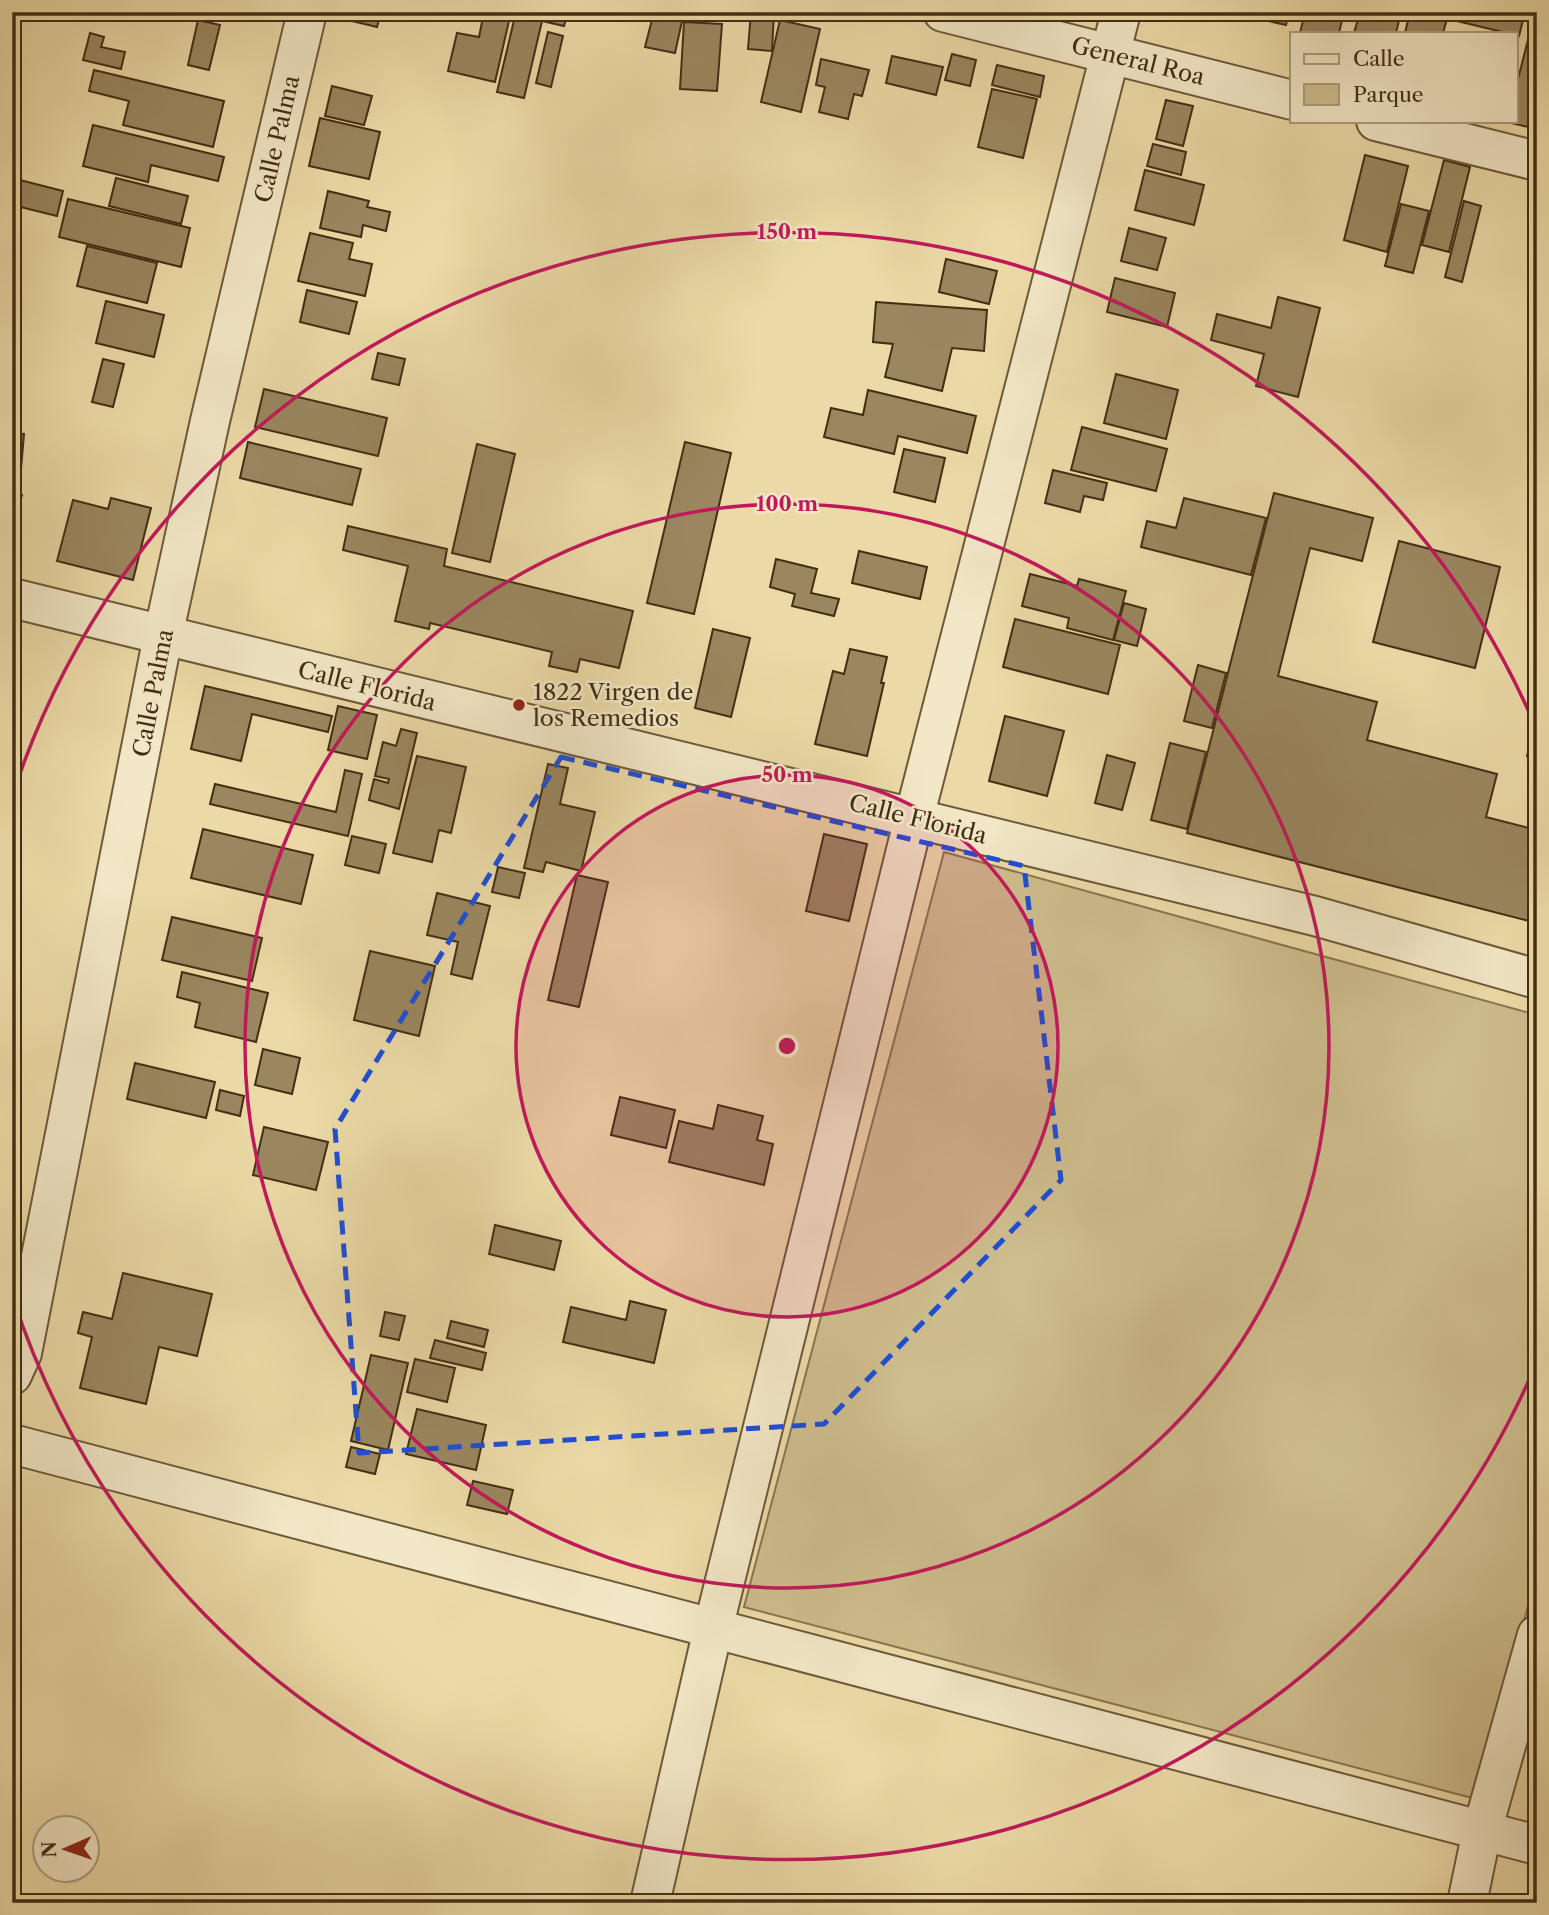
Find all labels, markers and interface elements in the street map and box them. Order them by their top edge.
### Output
street label: General Roa [1069,31,1208,91]
legend [1290,32,1518,122]
text: Calle [1353,46,1405,71]
street label: Calle Palma [249,72,305,205]
text: Parque [1353,82,1424,107]
text: 150 m [757,219,817,244]
text: 100 m [756,491,818,516]
street label: Calle Palma [127,626,179,759]
street label: Calle Florida [295,655,440,717]
place label: 1822 Virgen de los Remedios [533,678,694,732]
marker: 1822 Virgen de los Remedios [511,697,527,713]
text: 50 m [761,762,813,787]
street label: Calle Florida [846,788,991,850]
centre of rings [775,1034,799,1058]
north arrow [32,1814,102,1884]
text: N [38,1841,61,1858]

